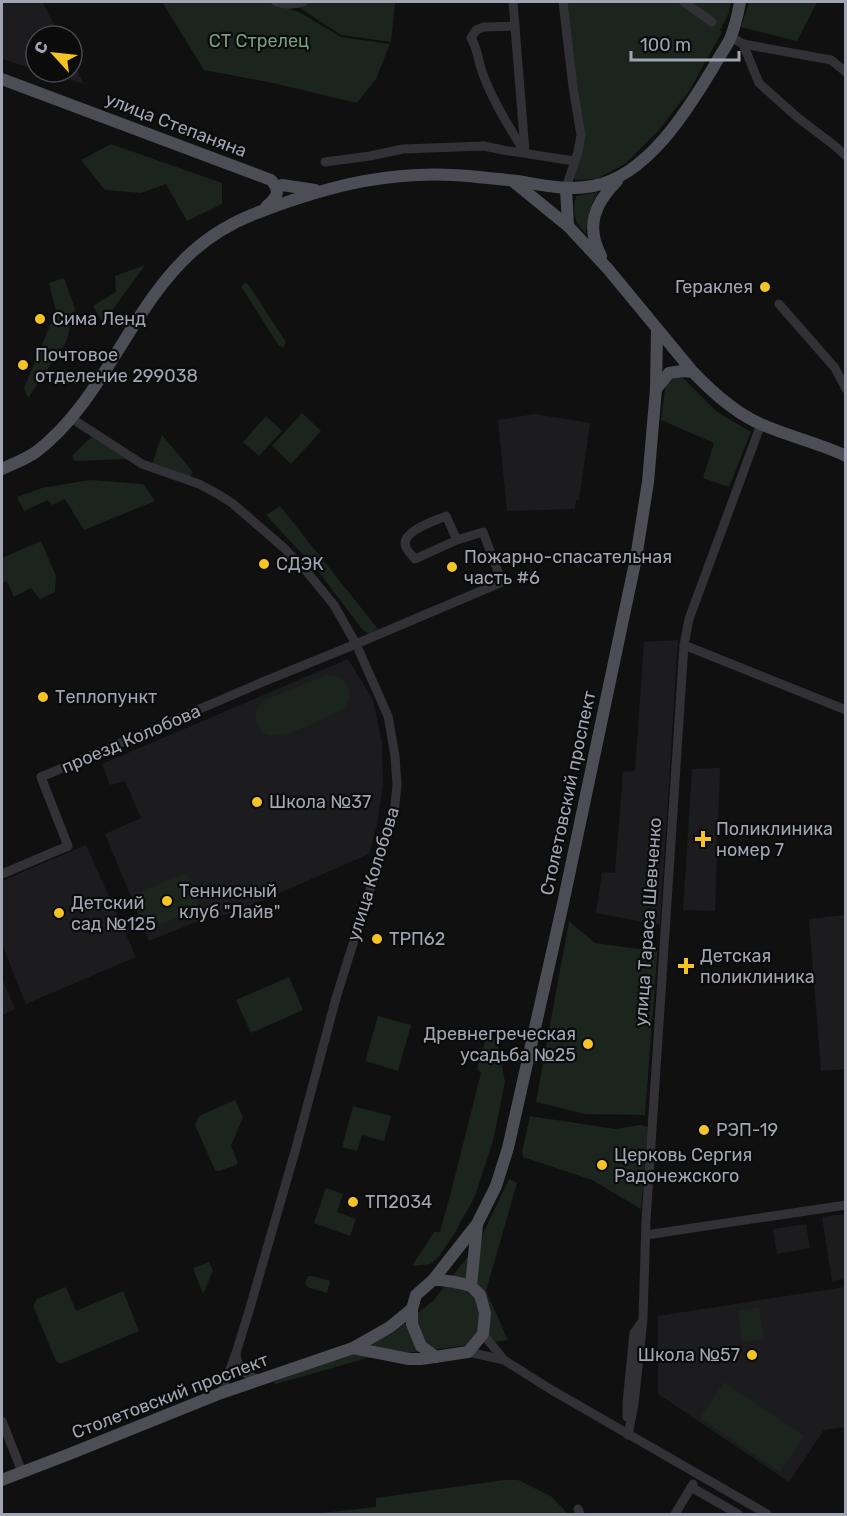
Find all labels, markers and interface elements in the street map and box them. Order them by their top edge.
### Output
north arrow [24,24,84,84]
scale bar [631,24,739,62]
park label: СТ Стрелец [209,30,309,52]
text: 100 m [640,34,691,56]
text: С [30,38,52,57]
street label: улица Степаняна [102,88,250,162]
place label: Гераклея [675,276,753,298]
marker: Гераклея [758,280,772,294]
place label: Сима Ленд [52,308,146,330]
marker: Сима Ленд [33,312,47,326]
place label: Почтовое отделение 299038 [35,344,198,387]
marker: Почтовое отделение 299038 [16,358,30,372]
place label: Пожарно-спасательная часть #6 [464,546,672,589]
place label: СДЭК [276,553,324,575]
marker: СДЭК [257,557,271,571]
marker: Пожарно-спасательная часть #6 [445,560,459,574]
place label: Теплопункт [55,686,157,708]
street label: Столетовский проспект [536,689,600,897]
marker: Теплопункт [36,690,50,704]
street label: проезд Колобова [58,700,204,778]
place label: Школа №37 [269,791,371,813]
marker: Школа №37 [250,795,264,809]
street label: улица Колобова [342,804,404,944]
street label: улица Тараса Шевченко [630,817,666,1027]
place label: Поликлиника номер 7 [716,818,833,861]
marker: Поликлиника номер 7 [694,830,712,848]
place label: Теннисный клуб "Лайв" [179,880,280,923]
place label: Детский сад №125 [71,892,156,935]
marker: Теннисный клуб "Лайв" [160,894,174,908]
marker: Детский сад №125 [52,906,66,920]
place label: ТРП62 [389,928,445,950]
marker: ТРП62 [370,932,384,946]
place label: Детская поликлиника [700,945,815,988]
marker: Детская поликлиника [677,957,695,975]
place label: Древнегреческая усадьба №25 [423,1023,576,1066]
marker: Древнегреческая усадьба №25 [581,1037,595,1051]
place label: РЭП-19 [716,1119,778,1141]
marker: РЭП-19 [697,1123,711,1137]
place label: Церковь Сергия Радонежского [614,1144,752,1187]
marker: Церковь Сергия Радонежского [595,1158,609,1172]
place label: ТП2034 [365,1191,432,1213]
marker: ТП2034 [346,1195,360,1209]
place label: Школа №57 [638,1344,740,1366]
street label: Столетовский проспект [69,1348,271,1444]
marker: Школа №57 [745,1348,759,1362]

